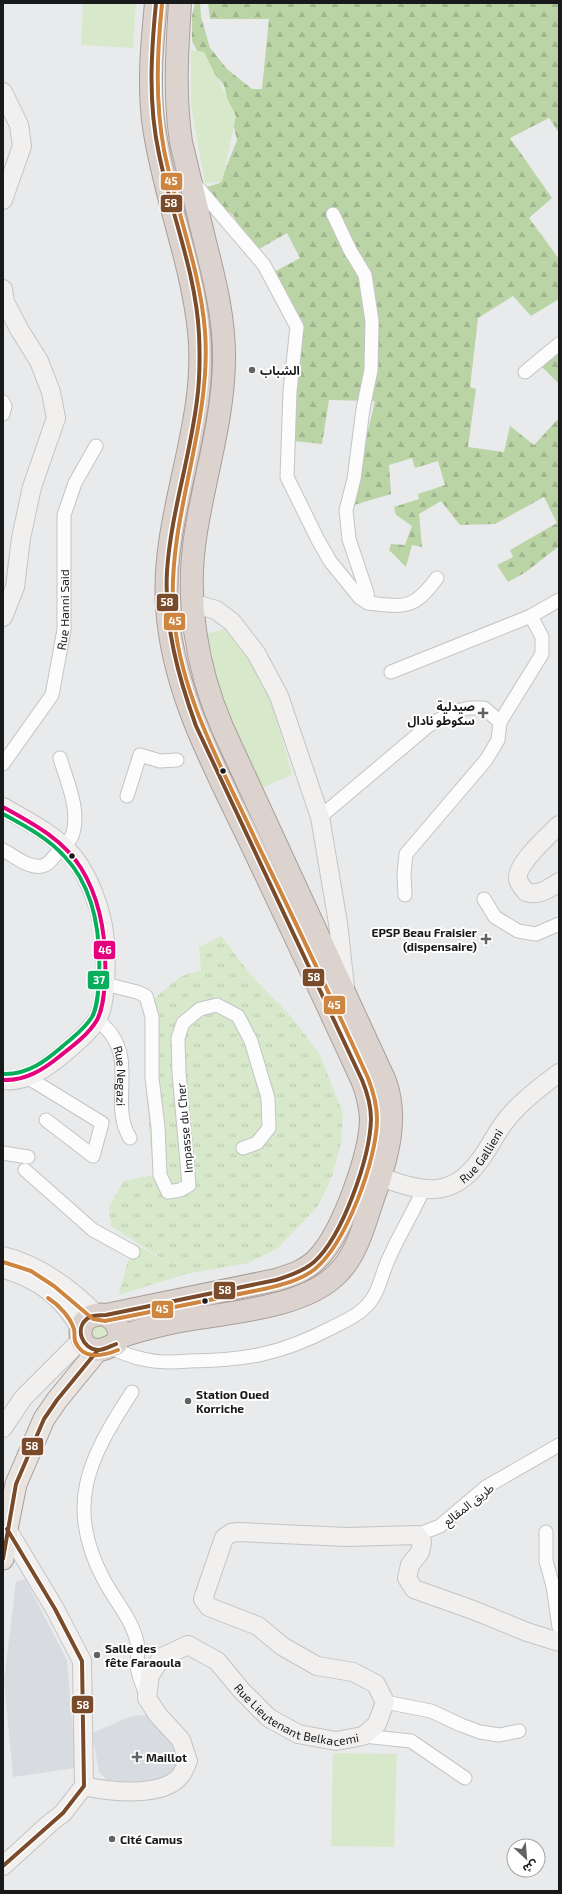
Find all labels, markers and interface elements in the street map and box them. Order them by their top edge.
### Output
line badge: 45 [160,172,183,191]
text: 45 [164,174,178,187]
line badge: 58 [160,194,183,213]
text: 58 [165,196,178,209]
place label: الشباب [260,363,300,378]
marker: الشباب [247,365,257,375]
street label: Rue Hanni Said [53,569,71,651]
line badge: 58 [156,593,179,612]
text: 58 [161,595,174,608]
line badge: 45 [163,612,186,631]
text: 45 [168,614,182,627]
place label: صيدلية سكوطو نادال [407,699,475,728]
marker: صيدلية سكوطو نادال [478,708,488,718]
unlabelled marker [218,766,228,776]
unlabelled marker [67,851,77,861]
place label: EPSP Beau Fraisier (dispensaire) [371,925,477,953]
marker: EPSP Beau Fraisier (dispensaire) [480,933,492,945]
line badge: 46 [93,940,116,960]
text: 46 [98,943,112,956]
line badge: 58 [302,968,325,987]
line badge: 37 [87,970,110,990]
text: 58 [308,970,321,983]
text: 37 [93,973,105,986]
line badge: 45 [323,995,346,1015]
text: 45 [327,998,341,1011]
street label: Rue Negazi [111,1044,129,1106]
street label: Impasse du Cher [173,1082,195,1173]
street label: Rue Gallieni [456,1126,505,1186]
line badge: 58 [213,1281,236,1300]
text: 58 [219,1283,232,1296]
unlabelled marker [200,1296,210,1306]
line badge: 45 [151,1300,174,1319]
text: 45 [155,1302,169,1315]
place label: Station Oued Korriche [196,1387,269,1415]
marker: Station Oued Korriche [183,1396,193,1406]
line badge: 58 [21,1437,44,1456]
text: 58 [26,1439,39,1452]
street label: طريق المقالع [440,1480,498,1530]
place label: Salle des fête Faraoula [105,1641,181,1669]
marker: Salle des fête Faraoula [92,1650,102,1660]
street label: Rue Lieutenant Belkacemi [232,1681,360,1748]
line badge: 58 [71,1695,94,1714]
text: 58 [77,1698,90,1711]
place label: Maillot [146,1750,187,1764]
marker: Maillot [131,1751,143,1763]
place label: Cité Camus [120,1832,183,1846]
marker: Cité Camus [107,1834,117,1844]
north arrow [506,1838,546,1878]
text: ش [521,1857,540,1877]

